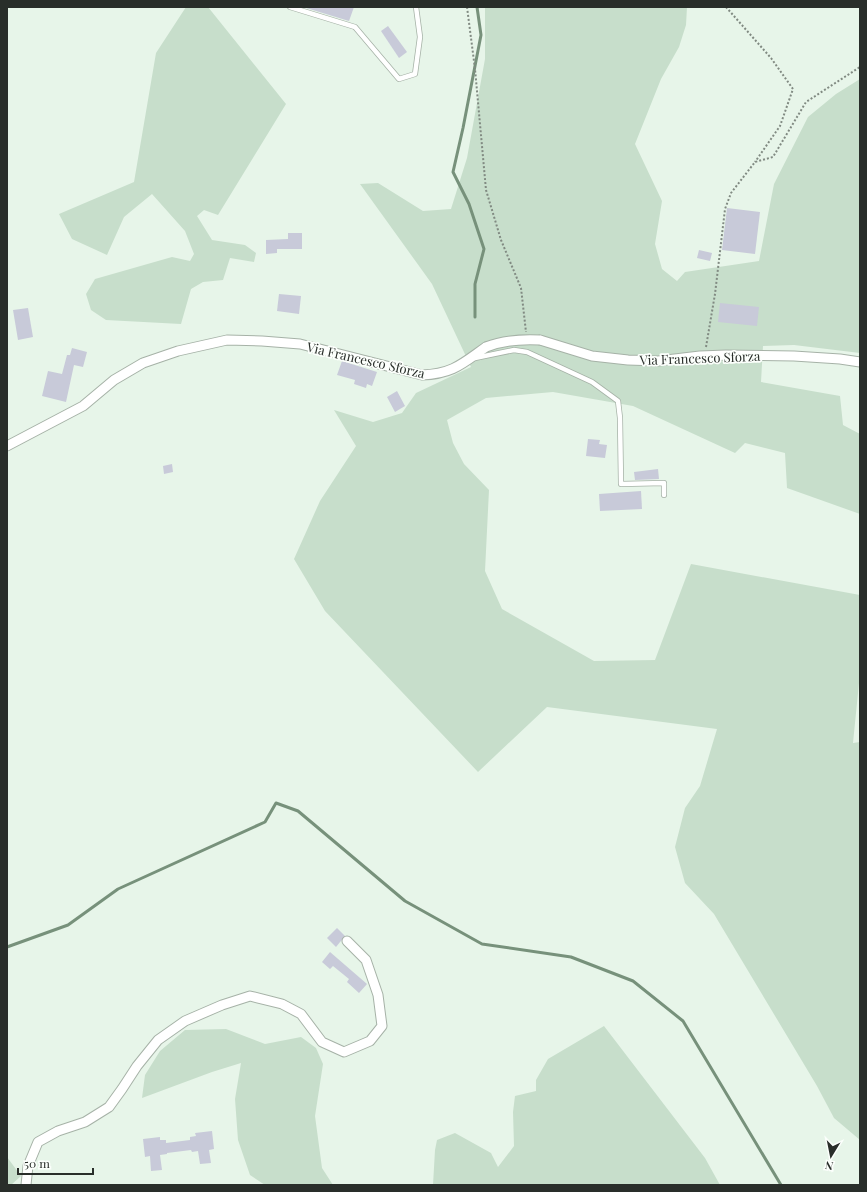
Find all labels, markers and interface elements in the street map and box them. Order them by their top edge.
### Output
street label: Via Francesco Sforza [304,337,427,381]
street label: Via Francesco Sforza [638,347,761,368]
north arrow [811,1136,851,1176]
scale bar [18,1150,93,1176]
text: 50 m [24,1155,50,1171]
text: N [824,1158,834,1174]

